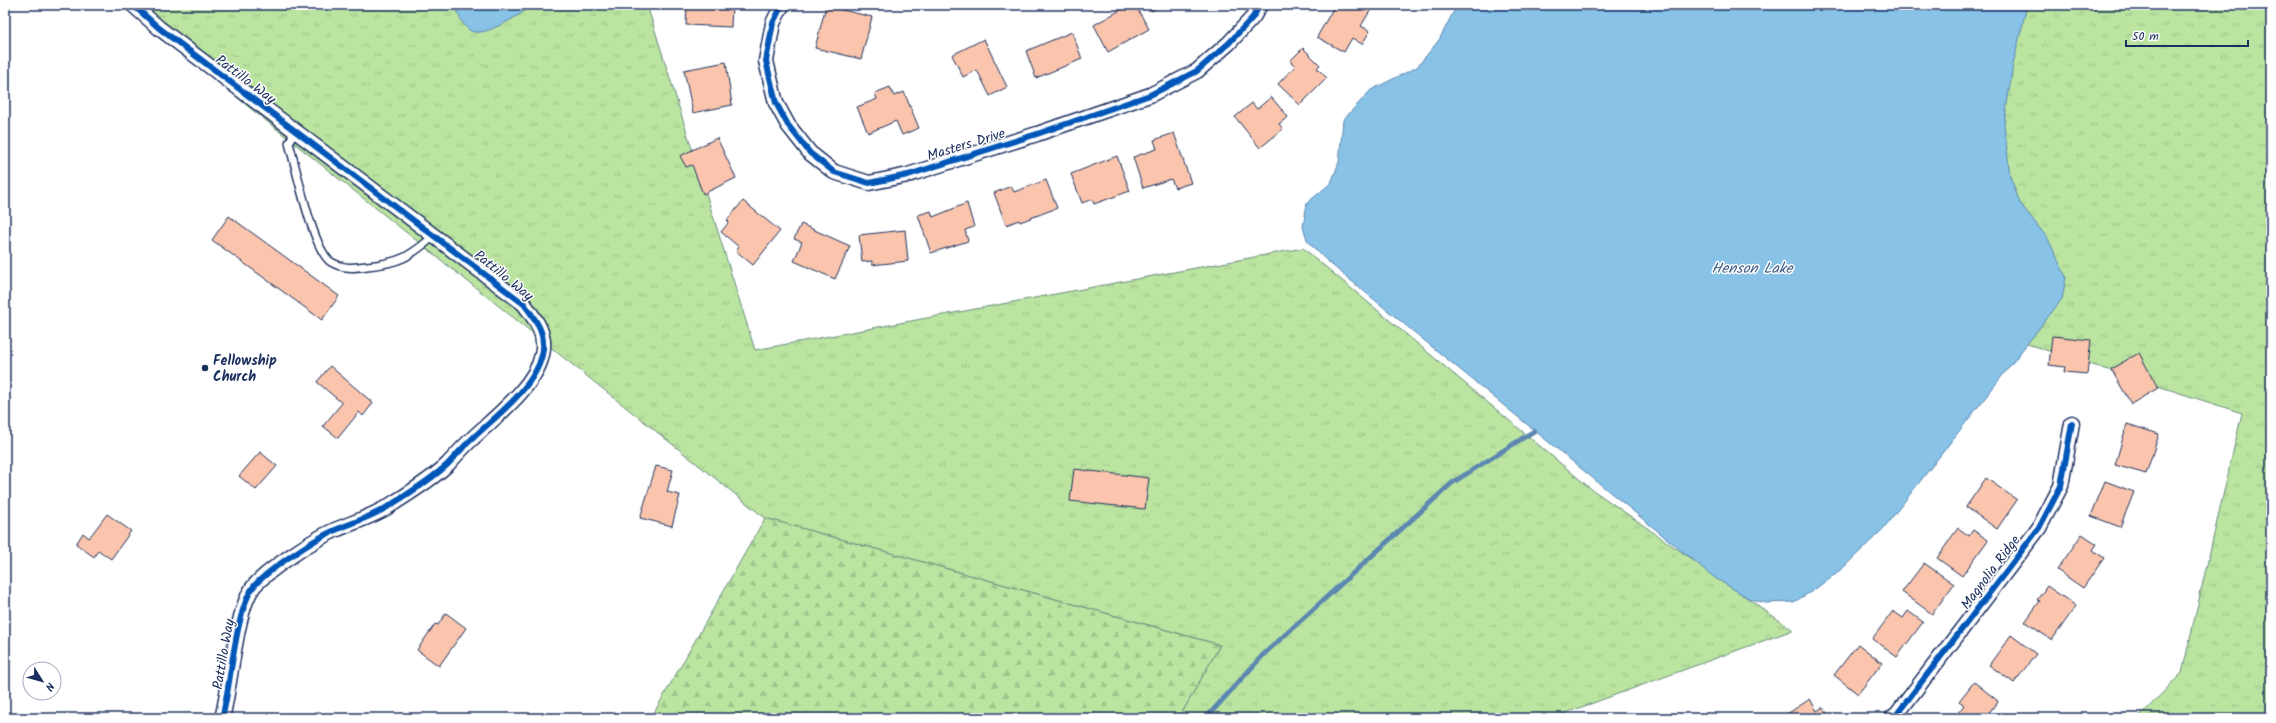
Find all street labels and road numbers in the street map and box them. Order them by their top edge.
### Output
street label: Pattillo Way [210,50,281,110]
street label: Masters Drive [924,122,1009,167]
street label: Pattillo Way [469,245,538,307]
street label: Magnolia Ridge [1955,530,2027,615]
street label: Pattillo Way [207,617,241,691]

